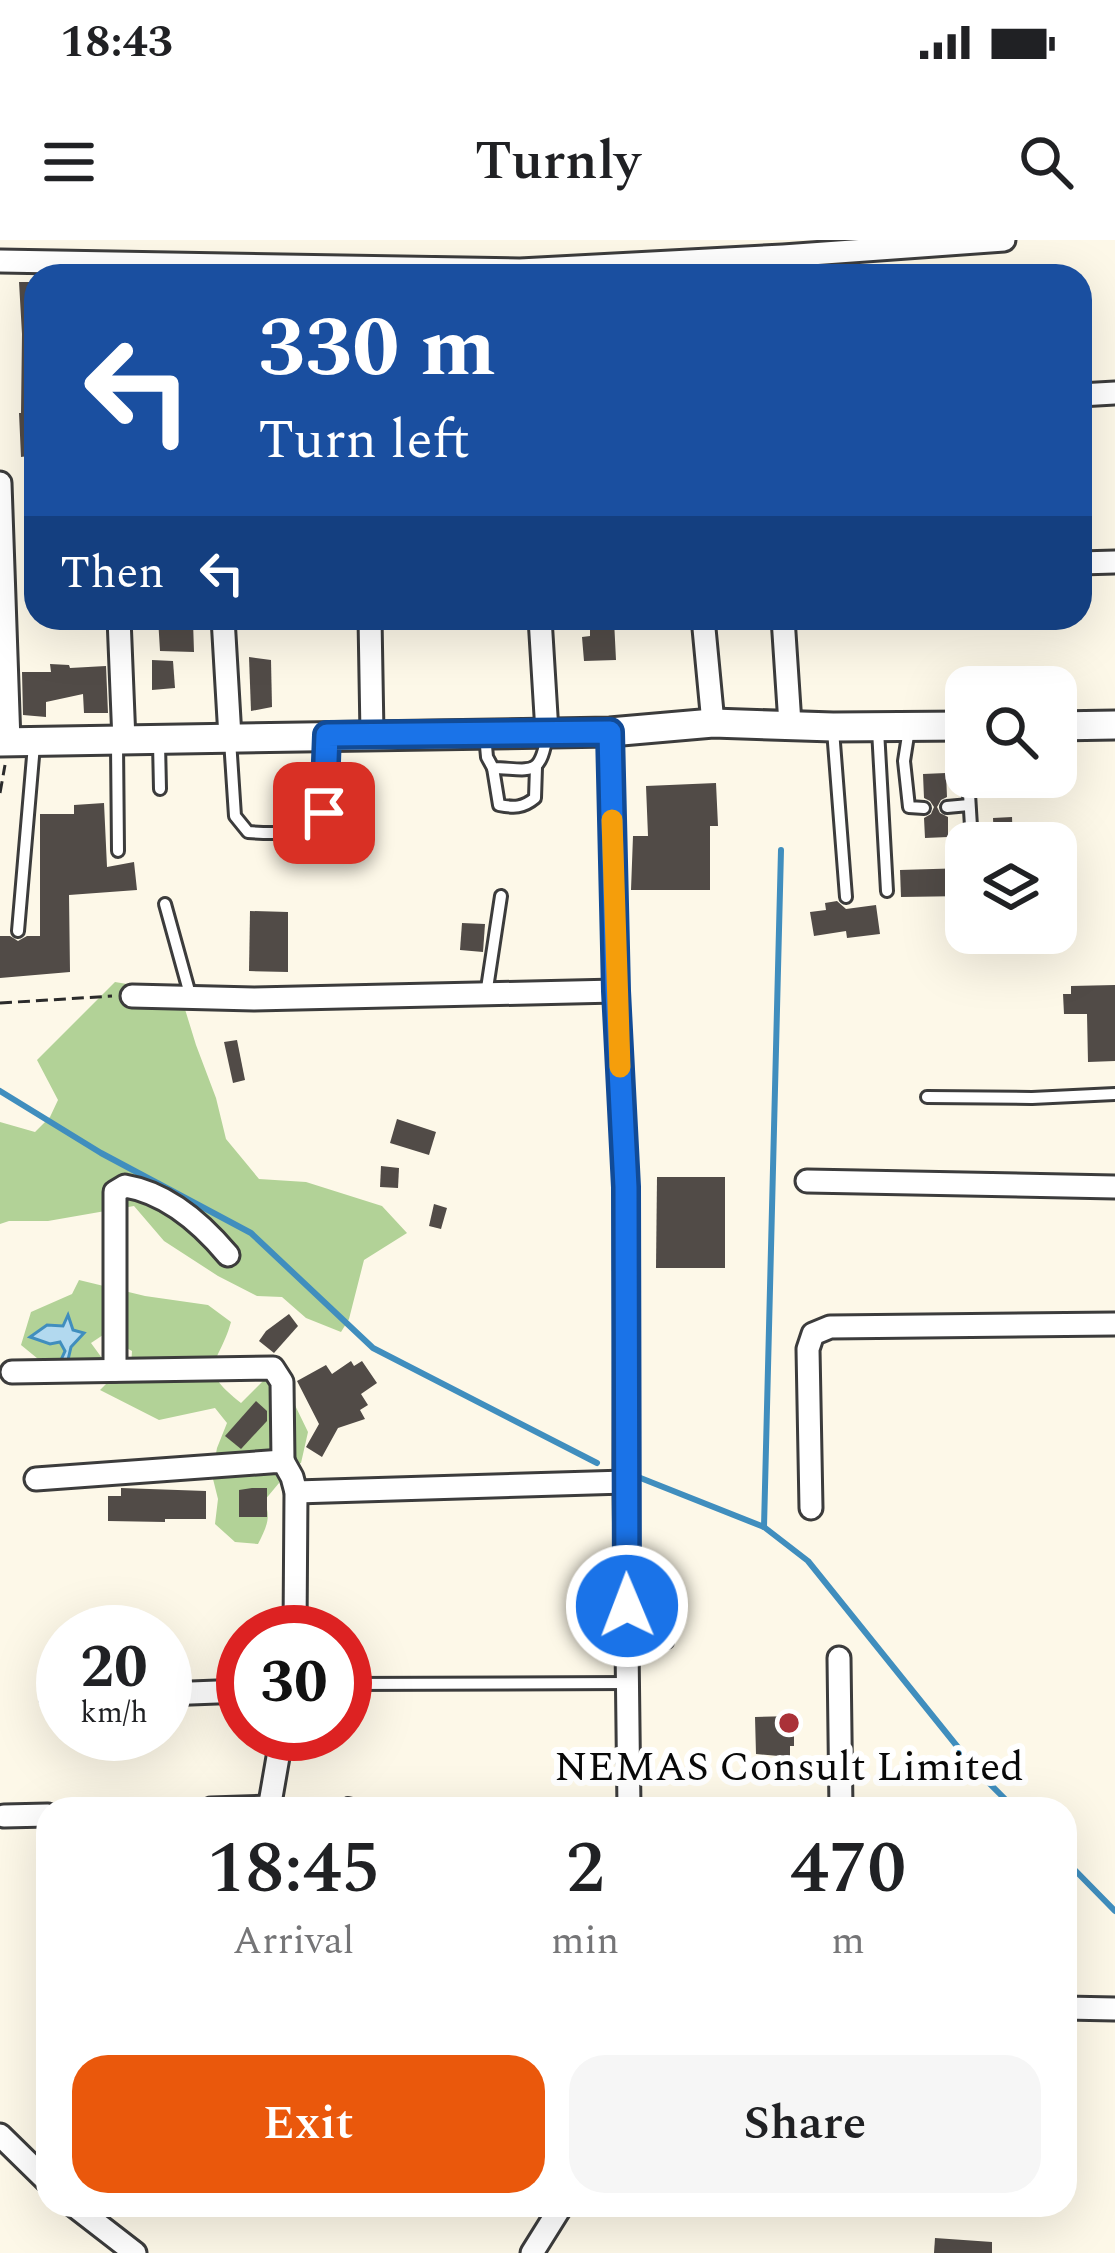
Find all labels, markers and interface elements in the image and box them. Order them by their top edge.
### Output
text: 18:43 [60,8,173,77]
text: Turnly [475,121,640,203]
icon: menu [36,129,102,195]
icon: search [1013,129,1079,195]
text: 330 m [258,285,496,413]
icon: left [60,312,216,468]
text: Turn left [258,400,470,482]
text: Then [60,539,165,608]
icon: left [189,540,255,606]
map controls [945,666,1077,954]
button: search [945,666,1077,798]
pin [273,762,375,864]
icon: arrive [291,780,357,846]
button: layers [945,822,1077,954]
position arrow [564,1543,690,1669]
speed limit sign: 30 [216,1605,372,1761]
text: 20 [80,1622,148,1714]
text: km/h [80,1690,148,1736]
marker: NEMAS Consult Limited [776,1710,802,1736]
place label: NEMAS Consult Limited [554,1736,1024,1799]
text: 18:45 [207,1815,380,1924]
text: 2 [566,1815,604,1924]
text: 470 [790,1815,906,1924]
text: Arrival [233,1912,354,1971]
text: min [551,1912,619,1971]
text: m [831,1912,865,1971]
button: Exit [72,2055,545,2193]
button: Share [569,2055,1041,2193]

